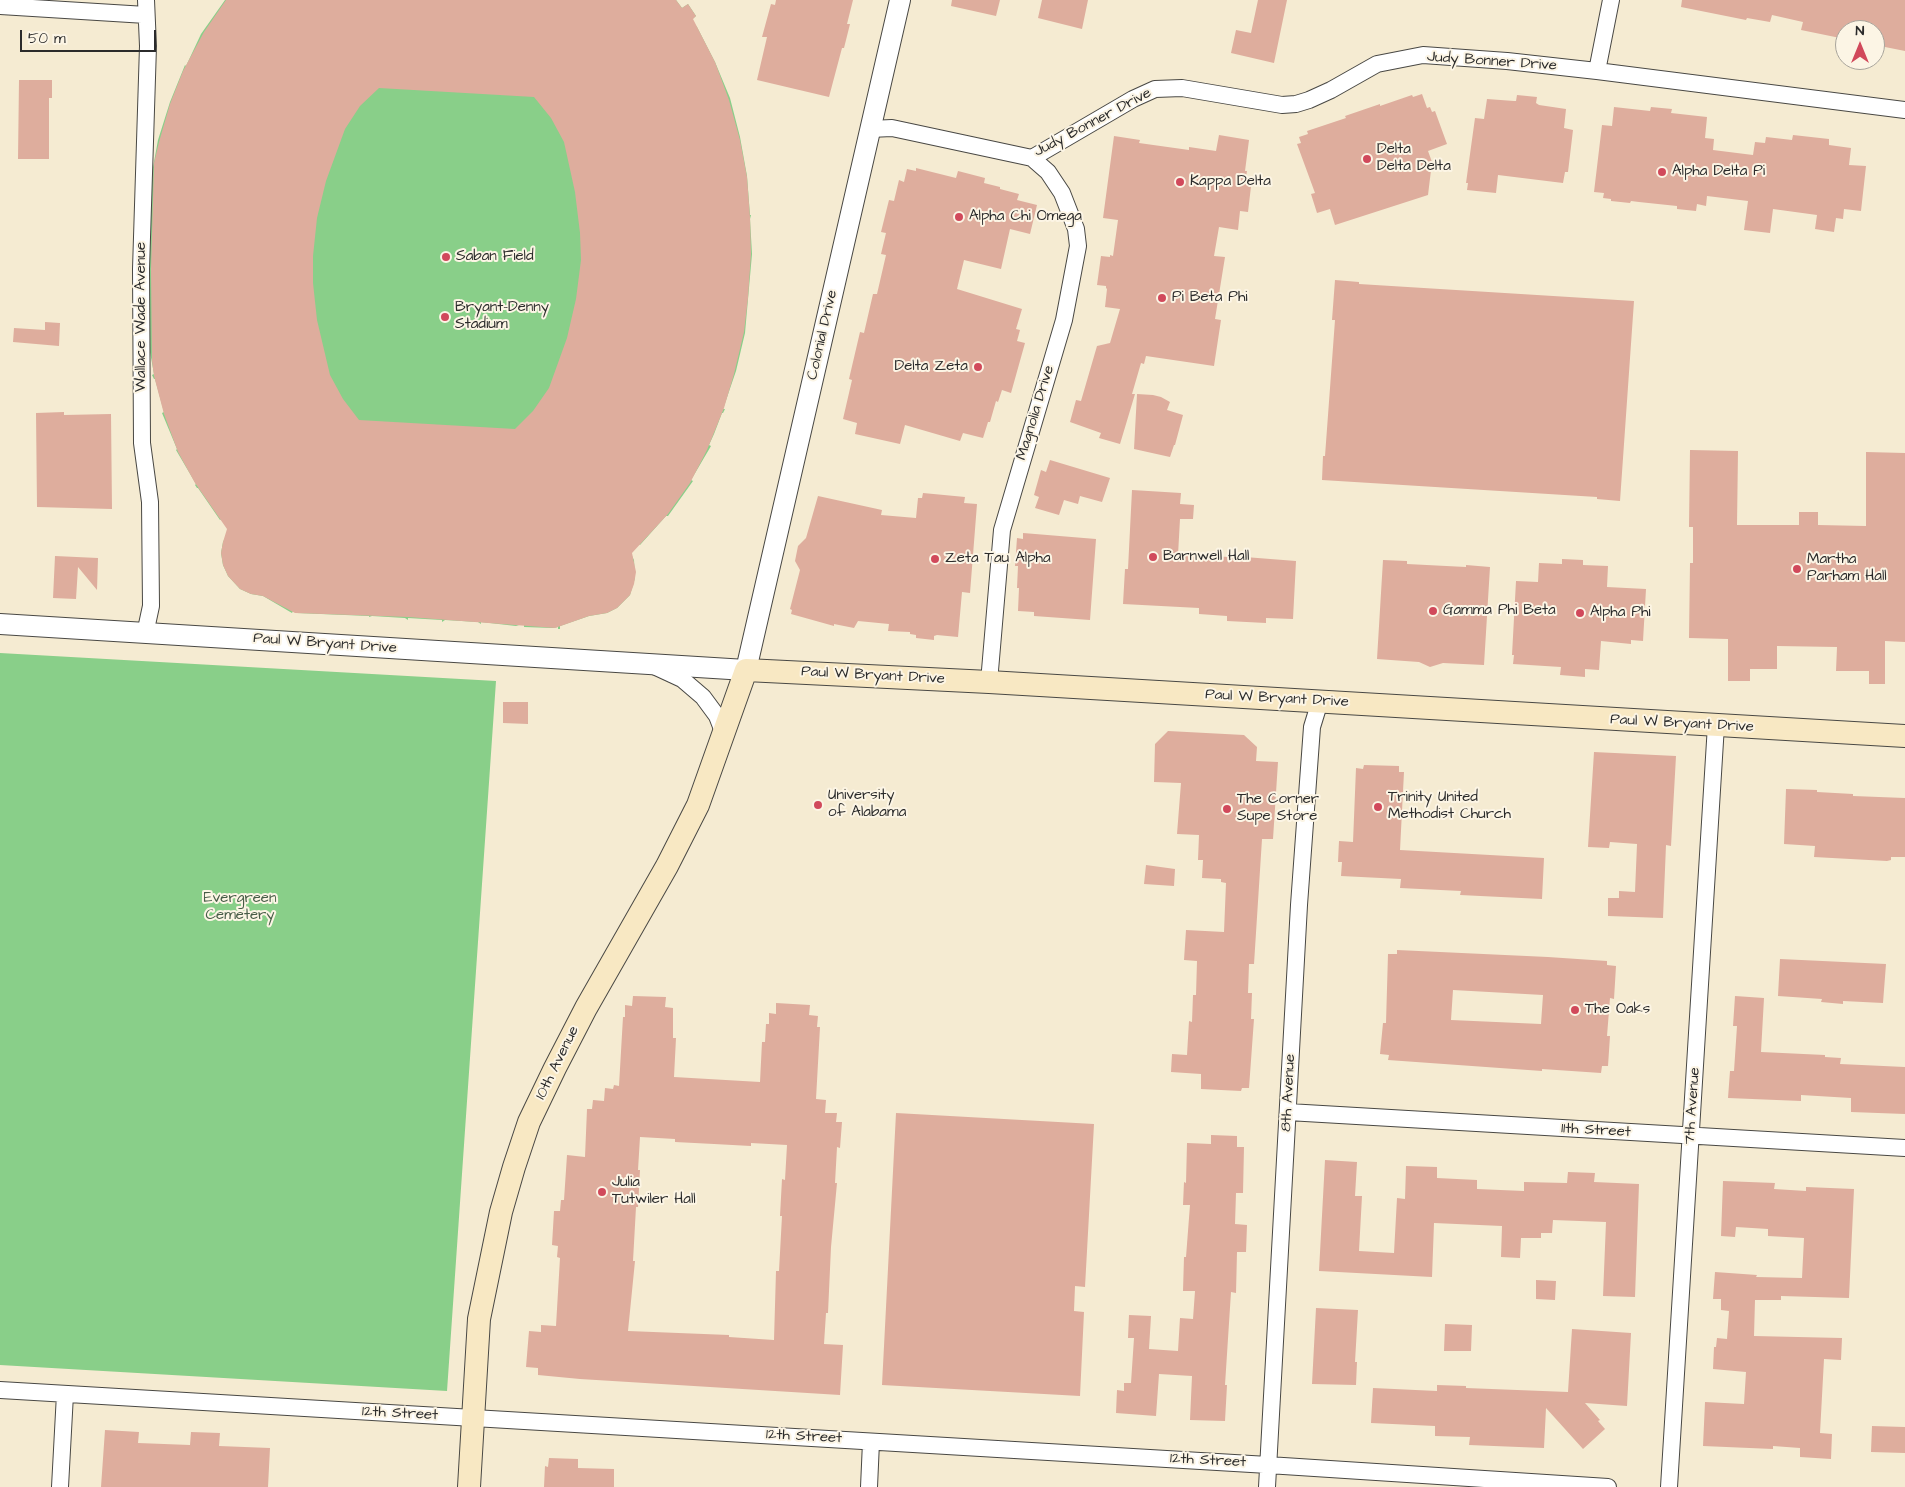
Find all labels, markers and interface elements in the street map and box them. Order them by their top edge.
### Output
scale bar [22,20,159,52]
north arrow [1835,20,1885,70]
text: N [1856,21,1864,41]
text: 50 m [28,28,66,49]
street label: Judy Bonner Drive [1426,48,1558,76]
street label: Judy Bonner Drive [1031,85,1155,161]
place label: Delta Delta Delta [1377,141,1451,176]
marker: Delta Delta Delta [1361,153,1373,165]
place label: Alpha Delta Pi [1672,163,1765,181]
marker: Alpha Delta Pi [1656,166,1668,178]
place label: Kappa Delta [1190,173,1271,191]
marker: Kappa Delta [1174,176,1186,188]
place label: Alpha Chi Omega [969,208,1082,226]
marker: Alpha Chi Omega [953,211,965,223]
street label: Wallace Wade Avenue [133,242,151,392]
place label: Saban Field [456,248,534,266]
marker: Saban Field [440,251,452,263]
street label: Colonial Drive [804,288,842,382]
place label: Pi Beta Phi [1172,289,1248,307]
marker: Pi Beta Phi [1156,292,1168,304]
place label: Bryant-Denny Stadium [455,299,549,334]
marker: Bryant-Denny Stadium [439,311,451,323]
place label: Delta Zeta [895,358,968,376]
marker: Delta Zeta [972,361,984,373]
street label: Magnolia Drive [1013,363,1059,463]
place label: Barnwell Hall [1163,548,1249,566]
place label: Zeta Tau Alpha [945,550,1051,568]
marker: Barnwell Hall [1147,551,1159,563]
place label: Martha Parham Hall [1807,551,1887,586]
marker: Zeta Tau Alpha [929,553,941,565]
marker: Martha Parham Hall [1791,563,1803,575]
place label: Gamma Phi Beta [1443,602,1556,620]
place label: Alpha Phi [1590,604,1651,622]
marker: Gamma Phi Beta [1427,605,1439,617]
marker: Alpha Phi [1574,607,1586,619]
street label: Paul W Bryant Drive [253,630,397,658]
street label: Paul W Bryant Drive [801,663,945,689]
street label: Paul W Bryant Drive [1205,686,1349,712]
street label: Paul W Bryant Drive [1610,711,1754,737]
place label: University of Alabama [828,787,906,822]
place label: Trinity United Methodist Church [1388,789,1511,824]
place label: The Corner Supe Store [1237,791,1319,826]
marker: University of Alabama [812,799,824,811]
marker: Trinity United Methodist Church [1372,801,1384,813]
marker: The Corner Supe Store [1221,803,1233,815]
park label: Evergreen Cemetery [204,890,276,925]
place label: The Oaks [1585,1001,1650,1019]
marker: The Oaks [1569,1004,1581,1016]
street label: 10th Avenue [532,1023,584,1103]
street label: 8th Avenue [1278,1054,1300,1132]
street label: 7th Avenue [1681,1067,1705,1145]
street label: 11th Street [1561,1120,1631,1142]
place label: Julia Tutwiler Hall [612,1174,696,1209]
marker: Julia Tutwiler Hall [596,1186,608,1198]
street label: 12th Street [361,1403,439,1425]
street label: 12th Street [765,1426,843,1448]
street label: 12th Street [1169,1450,1247,1472]

